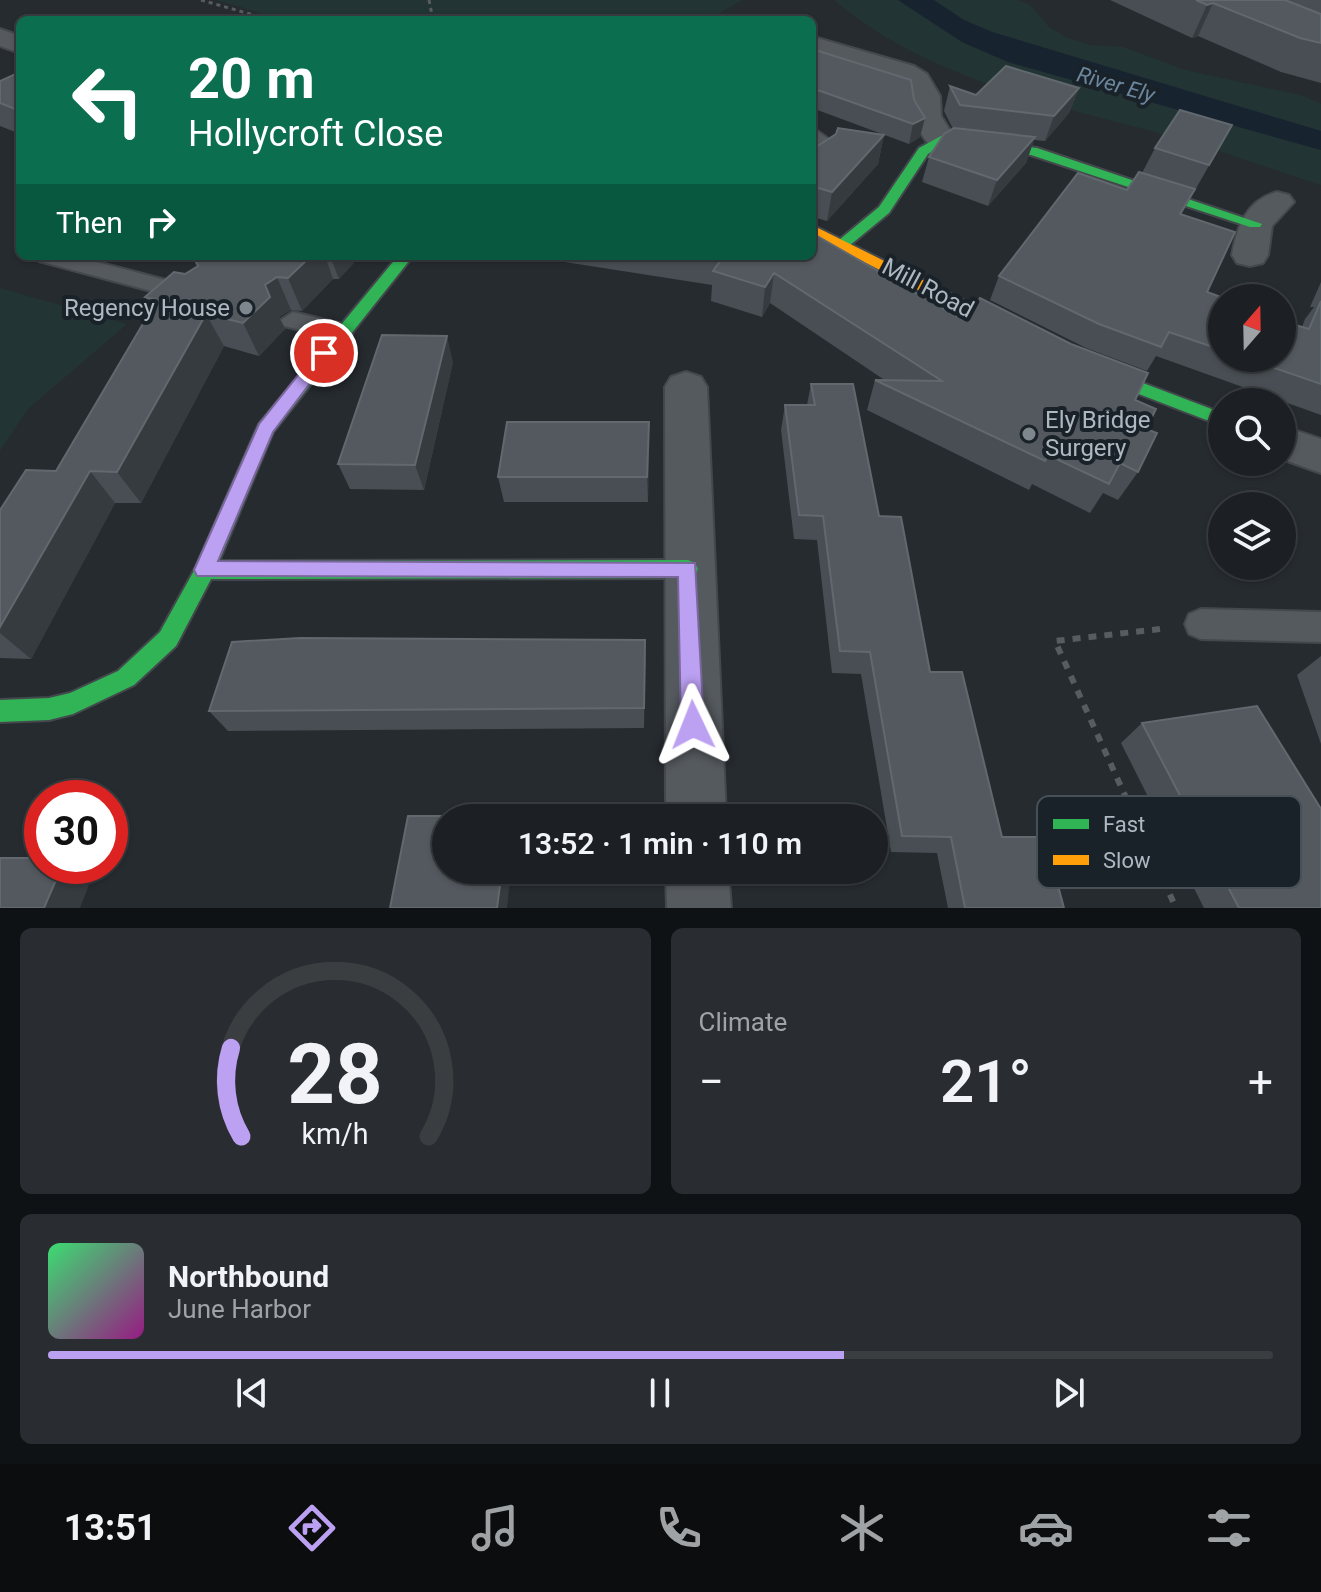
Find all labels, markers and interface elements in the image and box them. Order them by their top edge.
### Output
text: 20 m [188,46,315,112]
icon: left [56,48,160,152]
water label: River Ely [1074,61,1159,108]
text: Hollycroft Close [188,113,443,155]
icon: right [139,200,183,244]
text: Then [56,205,123,240]
street label: Mill Road [878,252,978,324]
north arrow [1208,284,1296,372]
map controls [1208,284,1296,580]
place label: Regency House [64,294,230,322]
marker: Regency House [237,299,255,317]
pin [290,319,358,387]
icon: arrive [302,331,346,375]
button: search [1208,388,1296,476]
place label: Ely Bridge Surgery [1045,406,1150,462]
marker: Ely Bridge Surgery [1020,425,1038,443]
button: layers [1208,492,1296,580]
position arrow [651,683,735,767]
speed limit sign: 30 [24,780,128,884]
legend [1037,796,1301,888]
text: Fast [1103,812,1145,837]
text: 13:52 · 1 min · 110 m [518,826,802,861]
text: Slow [1103,848,1151,873]
text: Climate [699,1007,787,1037]
text: 28 [288,1026,383,1123]
text: 21° [940,1046,1032,1117]
text: − [699,1056,724,1108]
text: + [1248,1056,1273,1108]
text: km/h [302,1117,369,1151]
text: Northbound [168,1259,329,1294]
text: June Harbor [168,1294,311,1324]
icon: previous [230,1371,274,1415]
icon: pause [638,1371,682,1415]
icon: next [1047,1371,1091,1415]
icon: directions [284,1500,340,1556]
icon: music [467,1500,523,1556]
icon: phone [651,1500,707,1556]
icon: climate [834,1500,890,1556]
icon: car [1018,1500,1074,1556]
icon: filters [1201,1500,1257,1556]
text: 13:51 [64,1507,156,1549]

